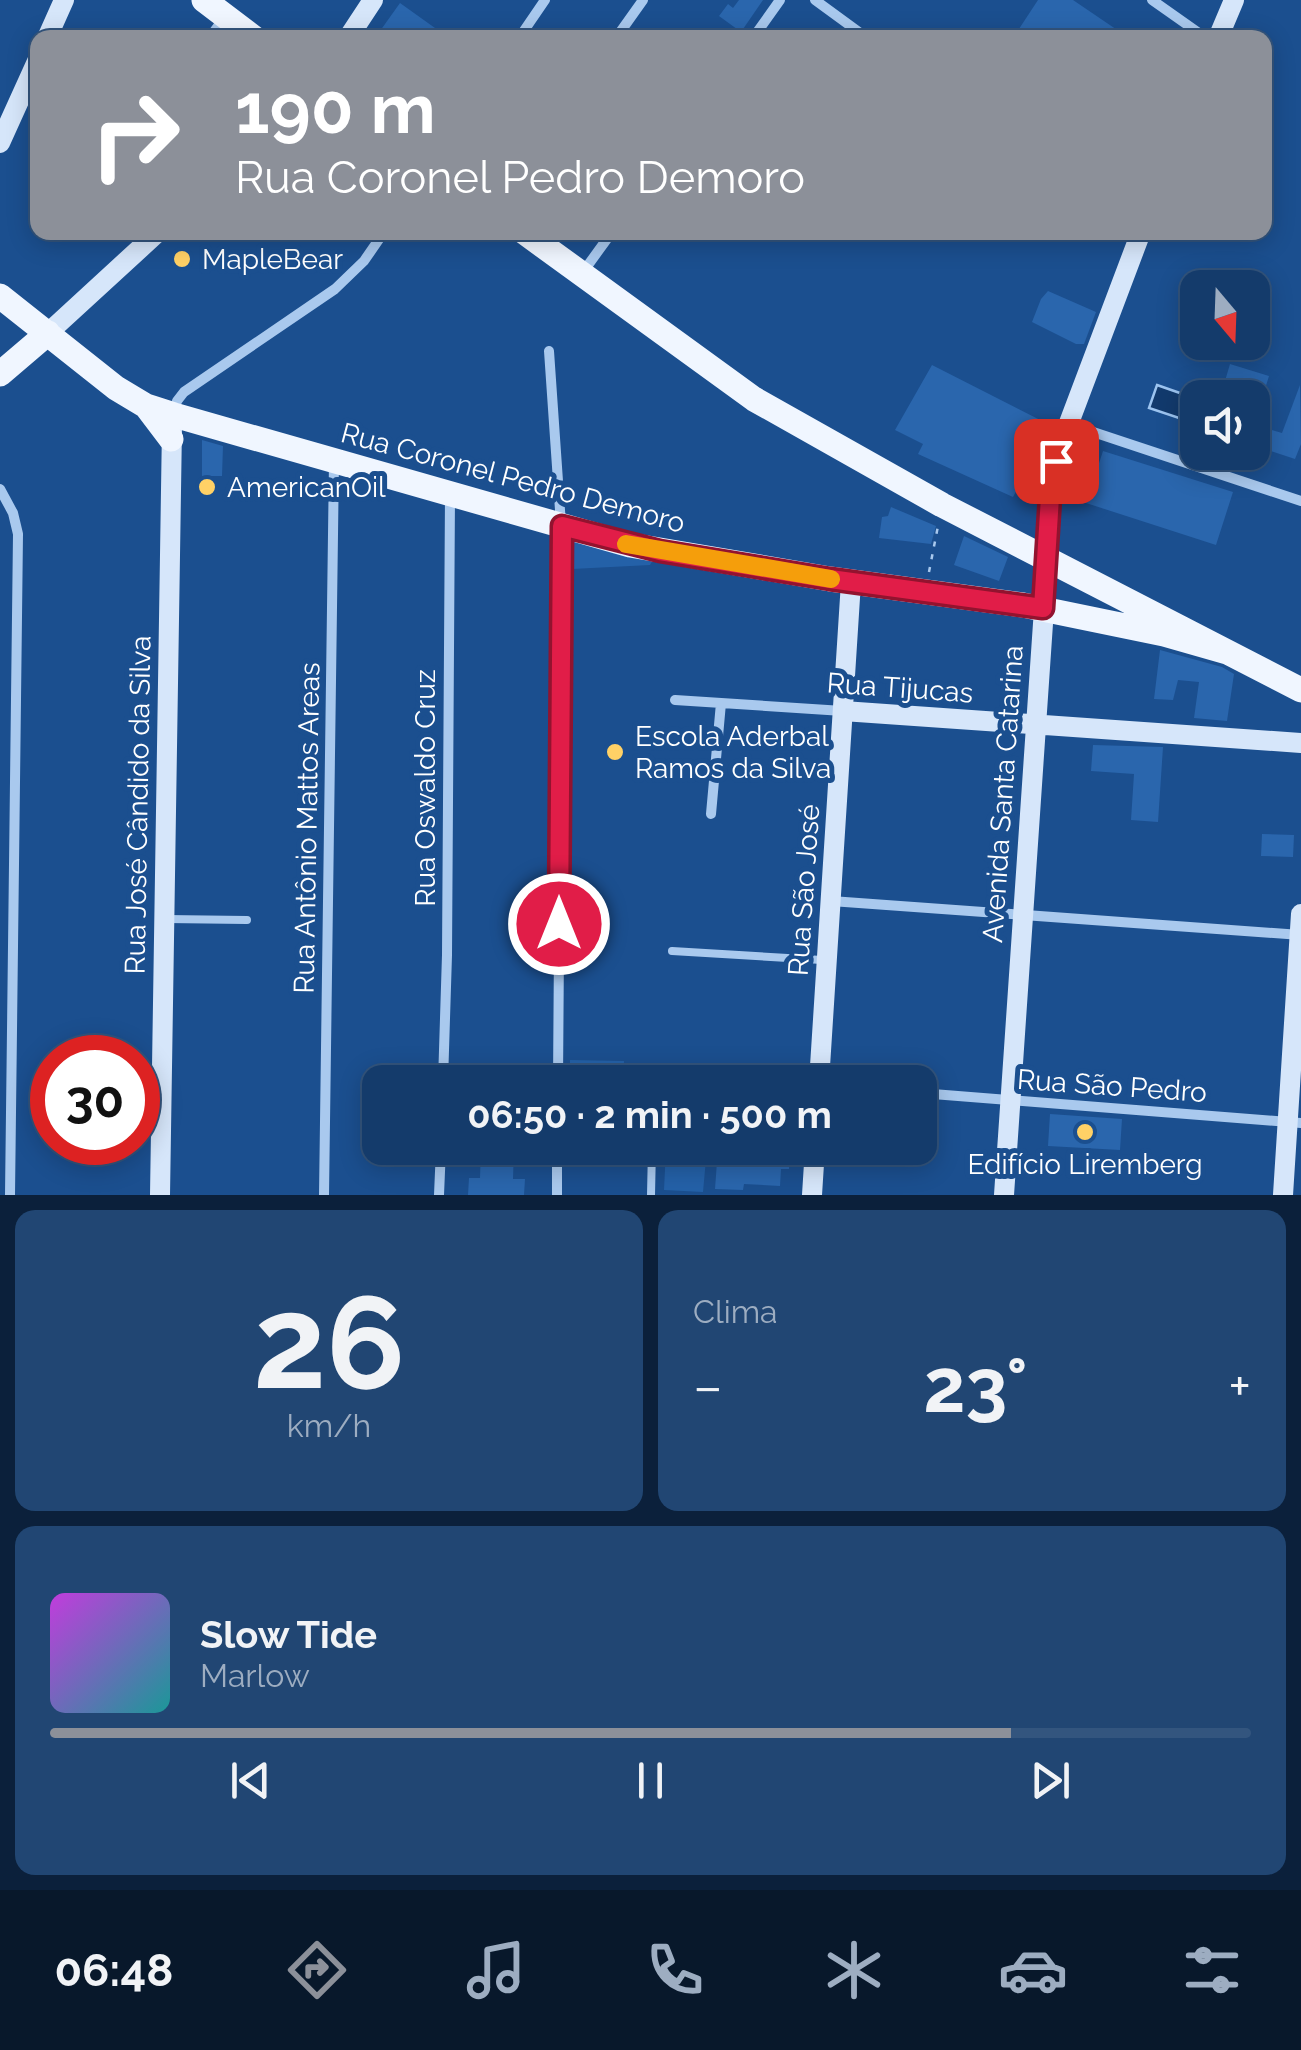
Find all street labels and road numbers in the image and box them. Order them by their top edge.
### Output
street label: Rua Coronel Pedro Demoro [337,416,689,540]
street label: Rua José Cândido da Silva [119,635,157,975]
street label: Avenida Santa Catarina [976,644,1030,944]
street label: Rua Antônio Mattos Areas [288,662,326,994]
street label: Rua Tijucas [826,666,974,710]
street label: Rua Oswaldo Cruz [409,669,442,907]
street label: Rua São José [782,803,826,977]
street label: Rua São Pedro [1016,1063,1208,1109]

